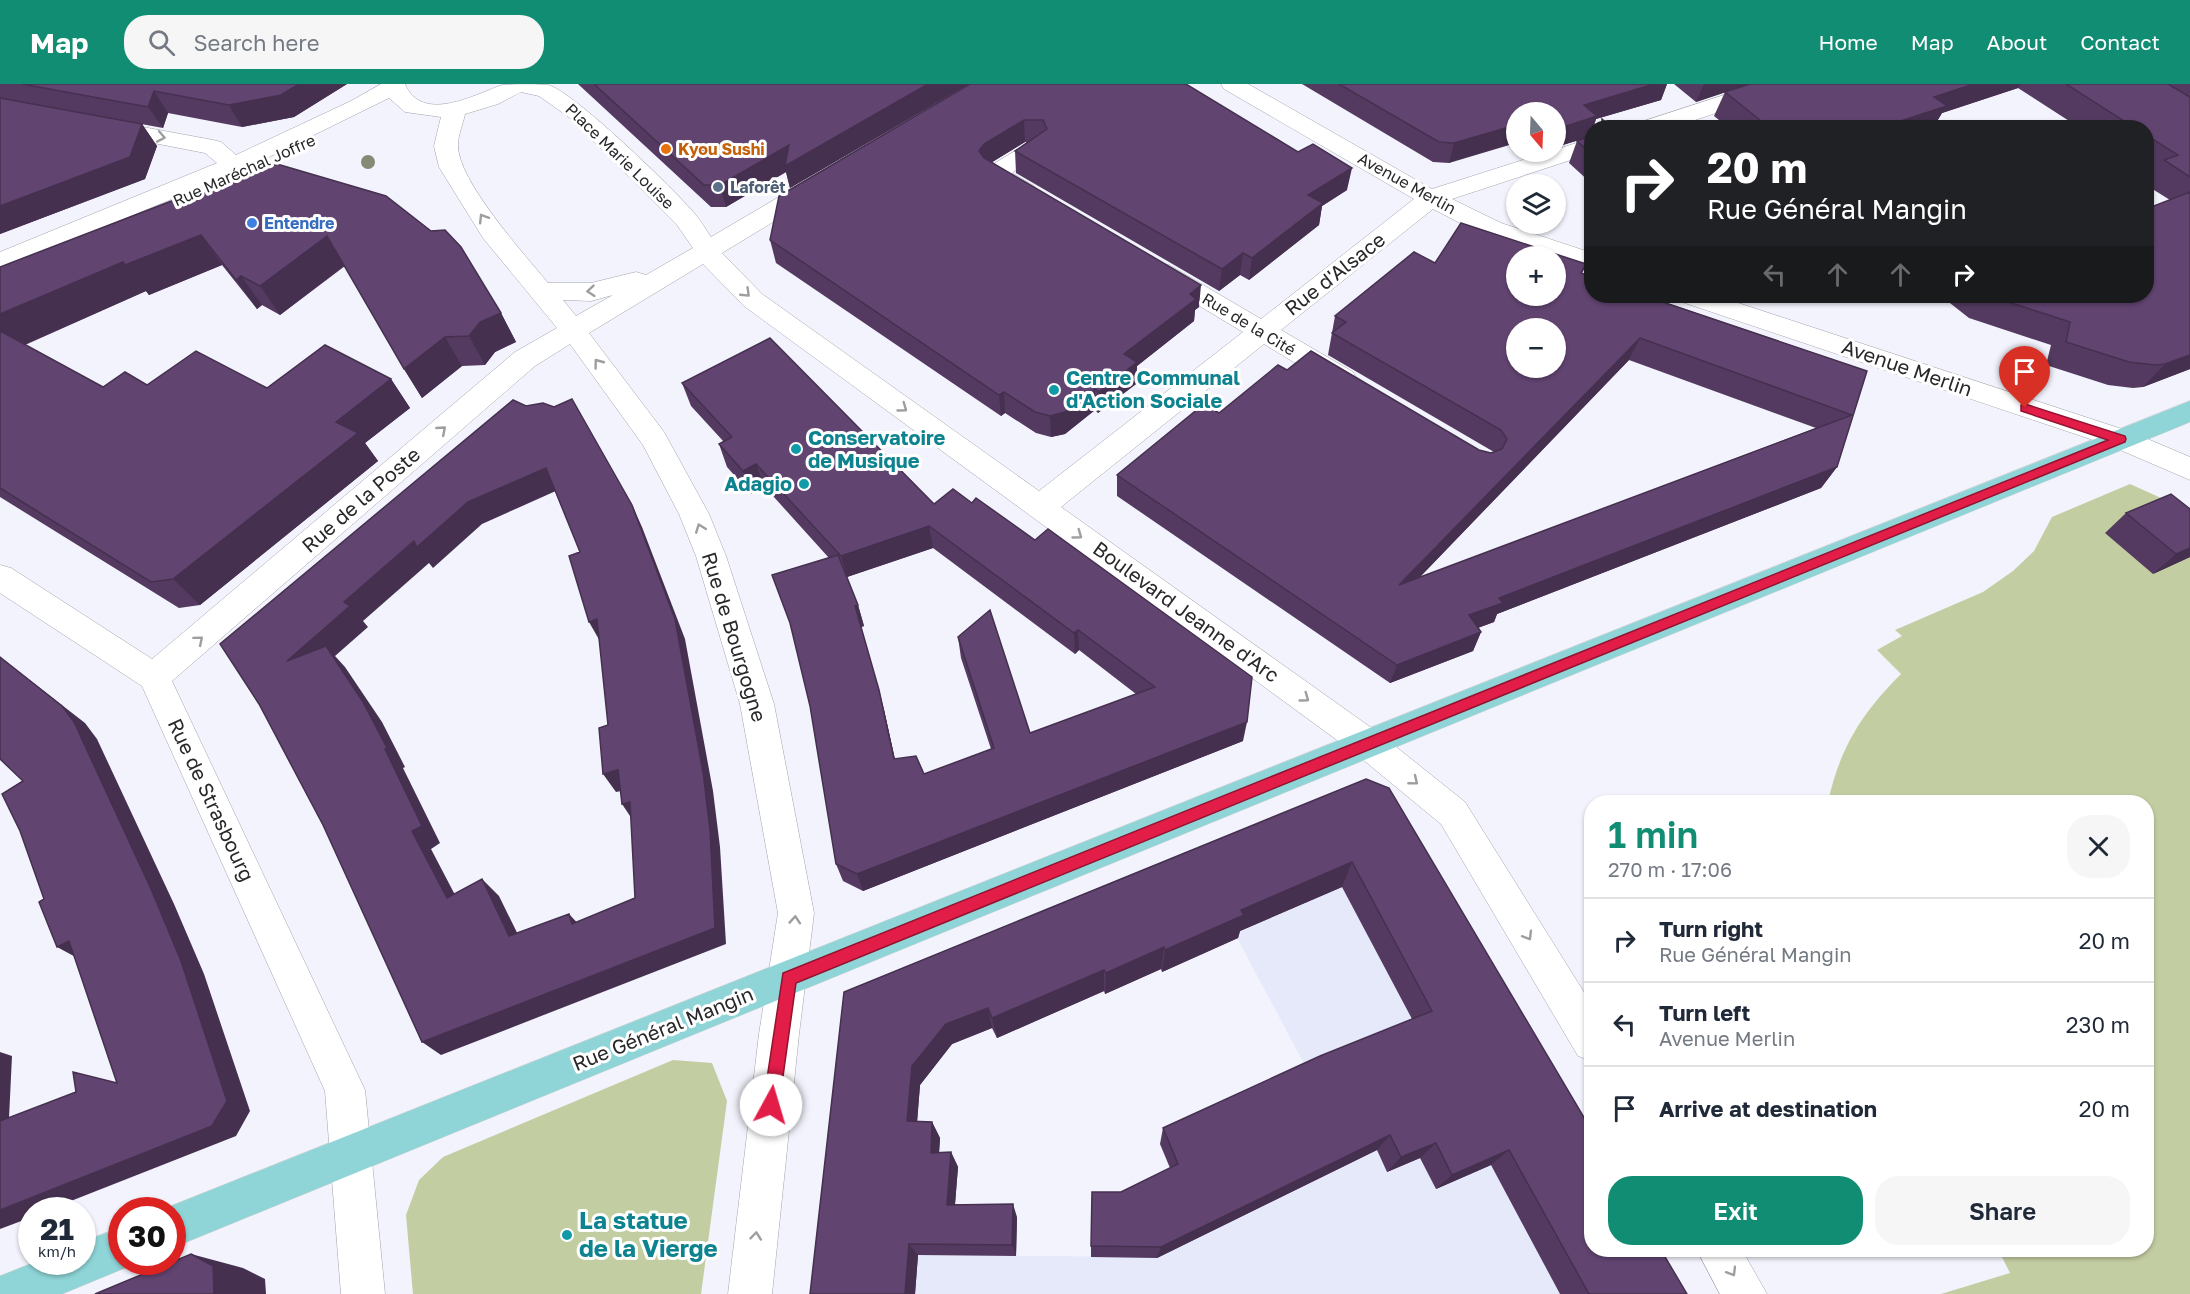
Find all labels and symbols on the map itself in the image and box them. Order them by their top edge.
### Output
street label: Place Marie Louise [561,99,679,213]
north arrow [1506,102,1566,162]
one-way arrow [155,130,165,143]
street label: Rue Maréchal Joffre [170,130,318,210]
place label: Kyou Sushi [678,139,765,159]
marker: Kyou Sushi [659,142,673,156]
street label: Avenue Merlin [1354,148,1460,218]
place label: Laforêt [730,177,786,197]
marker: Laforêt [711,180,725,194]
place label: Entendre [264,213,334,233]
one-way arrow [479,214,491,224]
marker: Entendre [245,216,259,230]
street label: Rue d'Alsace [1279,227,1389,320]
one-way arrow [586,284,595,297]
one-way arrow [739,286,749,297]
street label: Rue de la Cité [1199,288,1299,360]
street label: Avenue Merlin [1839,334,1976,401]
pin [1999,346,2050,408]
one-way arrow [594,359,605,370]
place label: Centre Communal d'Action Sociale [1066,365,1240,412]
marker: Centre Communal d'Action Sociale [1047,383,1061,397]
one-way arrow [897,401,908,412]
place label: Conservatoire de Musique [808,425,945,472]
one-way arrow [435,426,446,437]
street label: Rue de la Poste [296,441,424,557]
marker: Conservatoire de Musique [789,442,803,456]
place label: Adagio [724,471,792,495]
marker: Adagio [797,477,811,491]
one-way arrow [695,523,707,534]
one-way arrow [1072,528,1083,539]
street label: Boulevard Jeanne d'Arc [1089,536,1284,687]
street label: Rue de Bourgogne [698,549,772,725]
one-way arrow [192,636,203,647]
one-way arrow [1298,691,1309,702]
street label: Rue de Strasbourg [164,714,260,885]
one-way arrow [1407,774,1418,785]
one-way arrow [788,916,801,925]
one-way arrow [1520,930,1532,940]
street label: Rue Général Mangin [569,981,756,1075]
position arrow [739,1073,803,1137]
speed limit sign: 30 [108,1197,186,1275]
place label: La statue de la Vierge [579,1205,718,1262]
marker: La statue de la Vierge [560,1228,574,1242]
one-way arrow [749,1231,762,1240]
one-way arrow [1724,1266,1736,1276]

